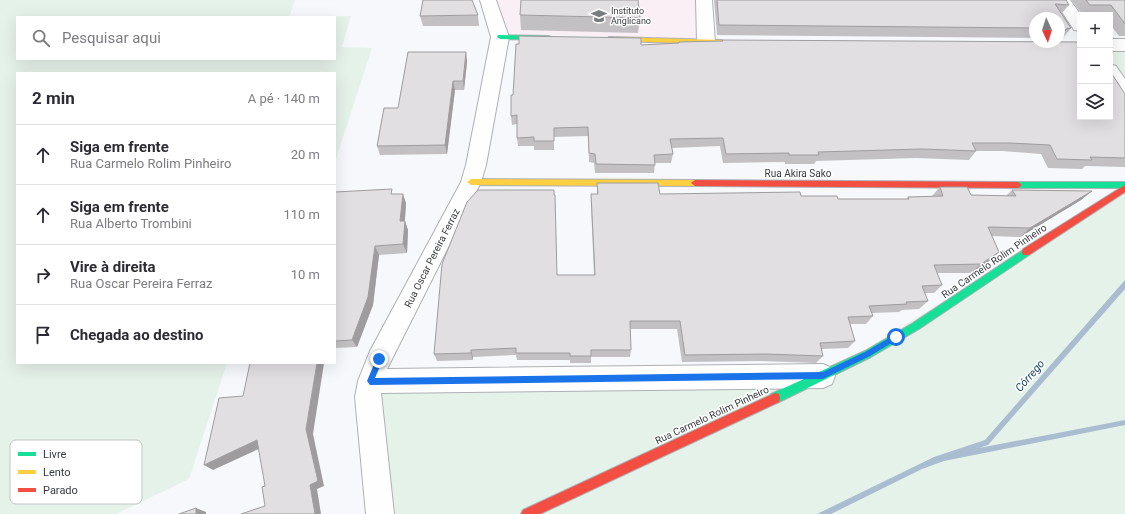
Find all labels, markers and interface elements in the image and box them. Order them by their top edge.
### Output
place label: Instituto Anglicano [611,6,651,26]
school or university icon: Instituto Anglicano [590,7,608,25]
north arrow [1029,12,1065,48]
map controls [1077,12,1113,120]
button: + [1077,12,1113,48]
search box [16,16,336,60]
icon: search [30,27,52,49]
text: Pesquisar aqui [62,29,161,47]
button: − [1077,48,1113,84]
button: layers [1077,84,1113,120]
text: 2 min [32,88,75,108]
text: A pé · 140 m [248,91,320,106]
text: Siga em frente [70,138,169,156]
icon: ahead [32,144,54,166]
text: 20 m [291,147,320,162]
text: Rua Carmelo Rolim Pinheiro [70,156,231,171]
street label: Rua Akira Sako [765,168,832,179]
text: Siga em frente [70,198,169,216]
icon: ahead [32,204,54,226]
text: 110 m [283,207,320,222]
street label: Rua Oscar Pereira Ferraz [402,207,462,309]
text: Rua Alberto Trombini [70,216,192,231]
street label: Rua Carmelo Rolim Pinheiro [939,222,1049,300]
text: Vire à direita [70,258,156,276]
icon: right [32,264,54,286]
text: 10 m [291,267,320,282]
text: Rua Oscar Pereira Ferraz [70,276,212,291]
icon: arrive [32,324,54,346]
text: Chegada ao destino [70,326,204,344]
route start [887,328,905,346]
route end [370,350,388,368]
water label: Córrego [1013,357,1047,395]
street label: Rua Carmelo Rolim Pinheiro [653,384,771,446]
legend [10,440,142,504]
text: Livre [43,448,67,461]
text: Lento [43,466,71,479]
text: Parado [43,484,78,497]

